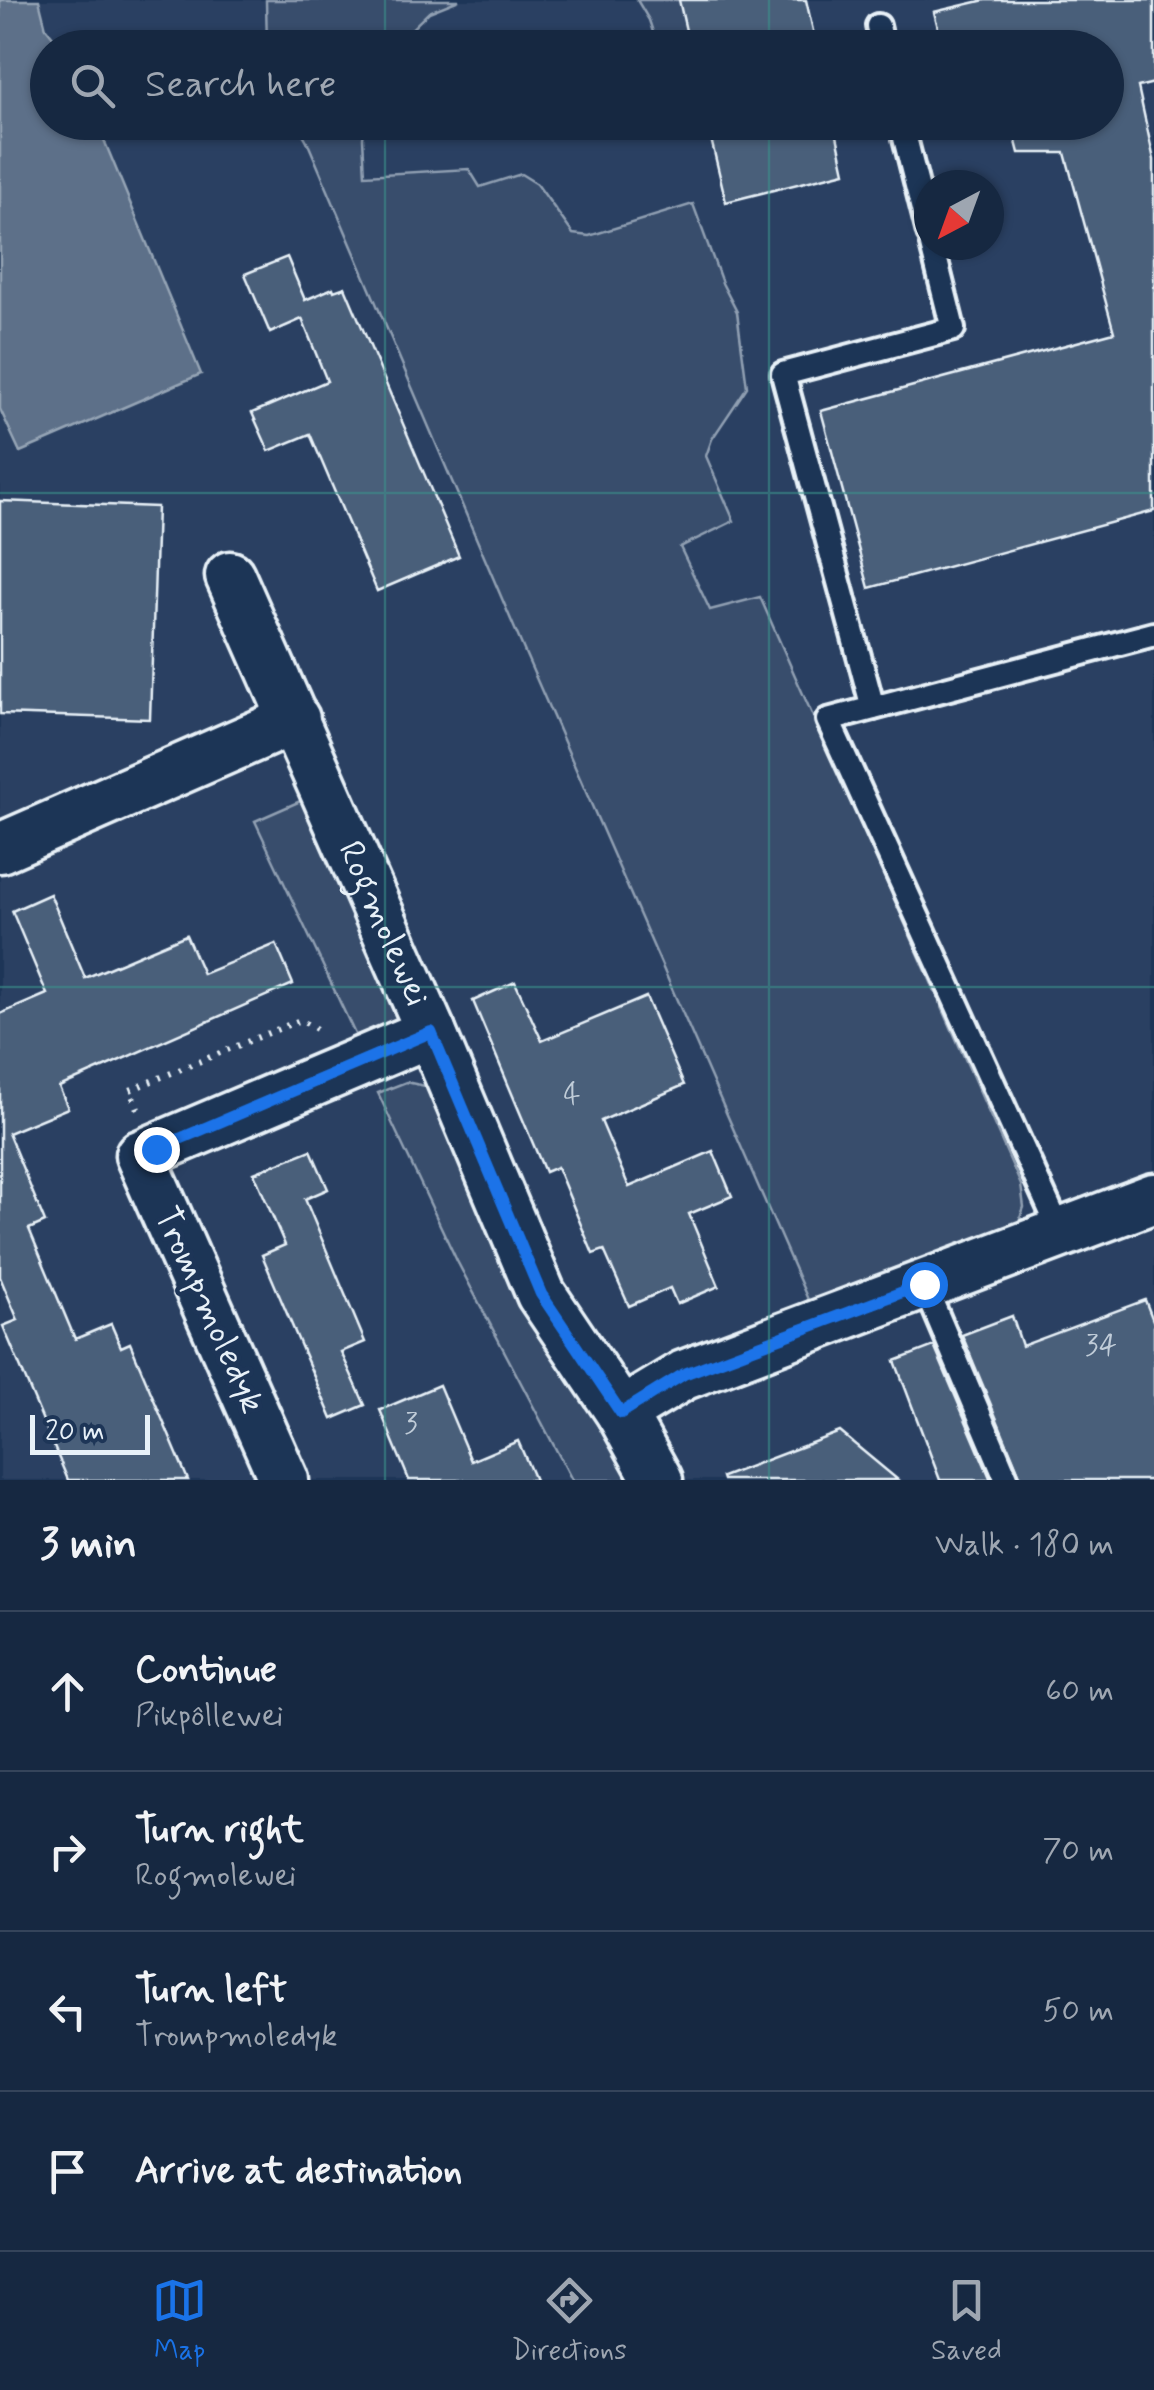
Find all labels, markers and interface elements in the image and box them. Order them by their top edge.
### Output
search box [30,30,1124,140]
icon: search [65,58,120,113]
text: Search here [145,61,336,110]
north arrow [914,170,1004,260]
street label: Rogmolewei [327,834,440,1014]
house number: 4 [563,1075,581,1114]
route end [134,1127,180,1173]
street label: Trompmoledyk [143,1200,275,1420]
route start [902,1262,948,1308]
house number: 34 [1085,1326,1117,1365]
house number: 3 [404,1404,418,1443]
scale bar [30,1410,150,1454]
text: 20 m [45,1414,105,1451]
text: 3 min [40,1518,137,1573]
text: Walk · 180 m [935,1524,1114,1566]
text: Continue [135,1646,277,1695]
icon: ahead [40,1664,95,1719]
text: 60 m [1045,1670,1114,1712]
text: Pikpôllewei [135,1695,283,1737]
text: Turn right [135,1806,304,1855]
icon: right [40,1824,95,1879]
text: 70 m [1042,1830,1114,1872]
text: Rogmolewei [135,1855,296,1897]
text: Turn left [135,1966,287,2015]
icon: left [40,1984,95,2039]
text: 50 m [1042,1990,1114,2032]
text: Trompmoledyk [135,2015,337,2057]
icon: arrive [40,2144,95,2199]
text: Arrive at destination [135,2147,462,2196]
tab: Map [152,2273,207,2370]
tab: Directions [512,2273,627,2370]
tab: Saved [931,2273,1002,2370]

